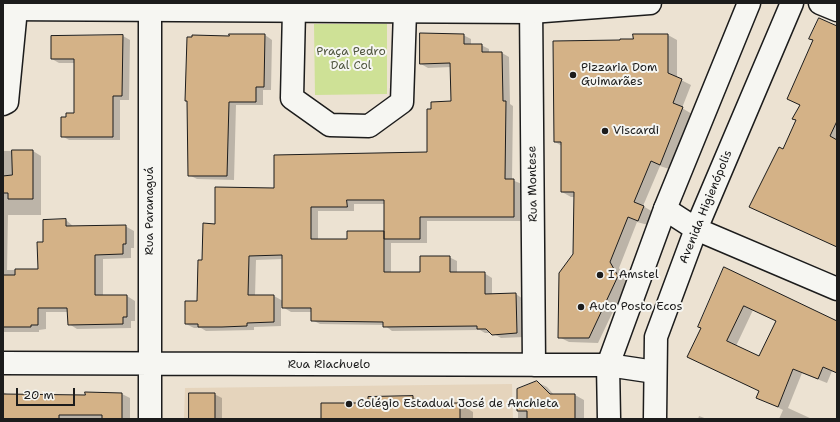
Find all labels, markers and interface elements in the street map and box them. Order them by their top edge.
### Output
park label: Praça Pedro Dal Col [316,45,386,73]
place label: Pizzaria Dom Guimarães [581,61,657,89]
marker: Pizzaria Dom Guimarães [568,70,578,80]
place label: Viscardi [613,124,659,138]
marker: Viscardi [600,126,610,136]
street label: Rua Montese [525,146,541,222]
street label: Avenida Higienópolis [677,148,735,266]
street label: Rua Paranaguá [143,167,157,255]
place label: I Amstel [608,268,659,282]
marker: I Amstel [595,270,605,280]
place label: Auto Posto Ecos [589,300,682,314]
marker: Auto Posto Ecos [576,302,586,312]
street label: Rua Riachuelo [288,358,370,372]
scale bar [18,380,77,406]
text: 20 m [23,387,54,403]
place label: Colégio Estadual José de Anchieta [357,397,559,411]
marker: Colégio Estadual José de Anchieta [344,399,354,409]

